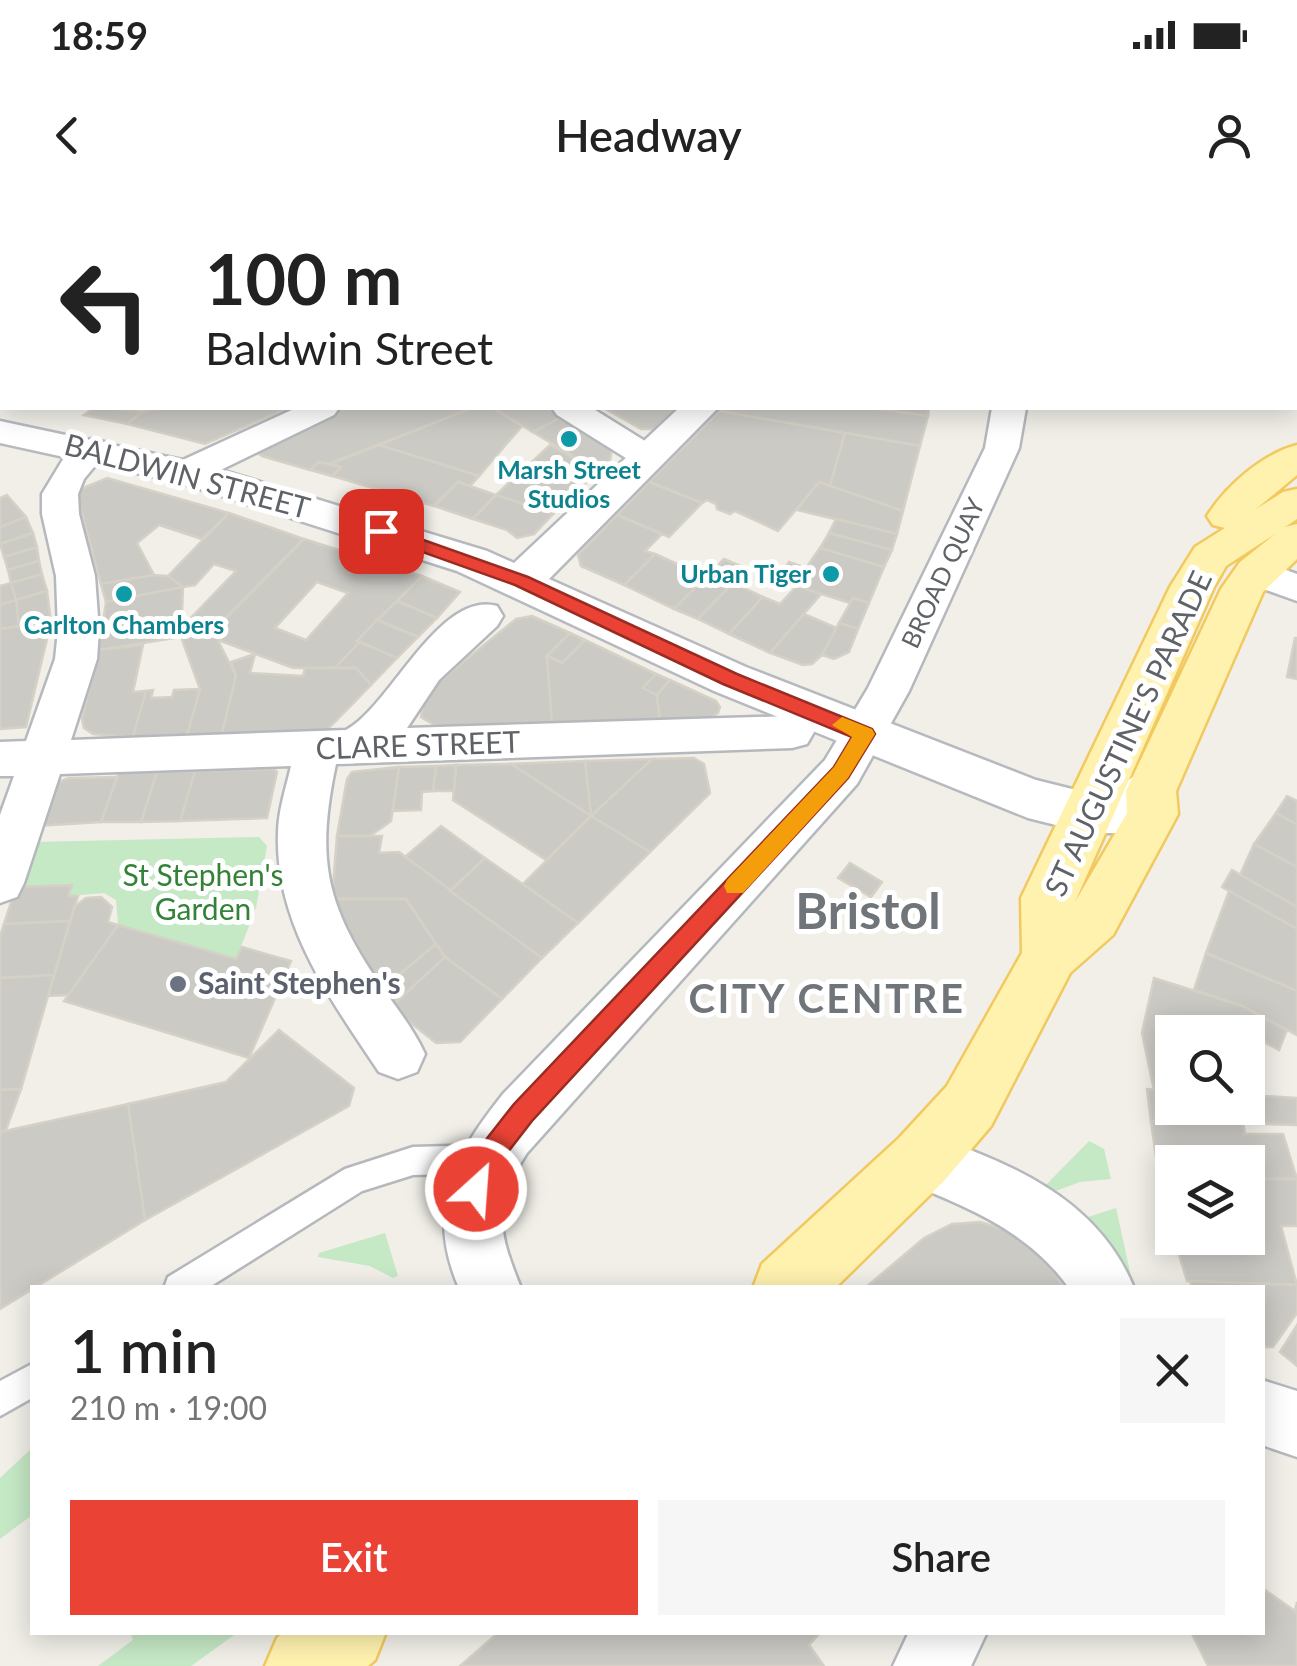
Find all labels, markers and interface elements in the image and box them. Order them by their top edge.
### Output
text: 18:59 [50,12,148,58]
icon: back [40,108,95,163]
text: Headway [555,108,742,162]
icon: person [1202,108,1257,163]
text: 100 m [205,236,402,320]
icon: left [40,240,170,370]
text: Baldwin Street [205,321,493,375]
street label: BALDWIN STREET [61,425,314,525]
marker: Marsh Street Studios [558,428,580,450]
place label: Marsh Street Studios [497,454,642,513]
pin [339,489,424,574]
street label: BROAD QUAY [894,492,990,652]
icon: arrive [354,504,409,559]
place label: Urban Tiger [680,558,812,588]
marker: Urban Tiger [820,563,842,585]
street label: ST AUGUSTINE'S PARADE [1036,565,1218,901]
marker: Carlton Chambers [113,583,135,605]
place label: Carlton Chambers [24,609,224,639]
street label: CLARE STREET [315,722,521,766]
park label: St Stephen's Garden [123,856,283,926]
district label: Bristol [795,880,941,940]
place label: Saint Stephen's [198,964,401,1000]
marker: Saint Stephen's [167,973,189,995]
district label: CITY CENTRE [689,974,965,1022]
map controls [1155,1015,1265,1255]
button: search [1155,1015,1265,1125]
position arrow [424,1137,528,1241]
button: layers [1155,1145,1265,1255]
text: 1 min [70,1314,218,1386]
button: close [1120,1318,1225,1423]
text: 210 m · 19:00 [70,1388,267,1427]
button: Exit [70,1500,638,1615]
button: Share [658,1500,1225,1615]

